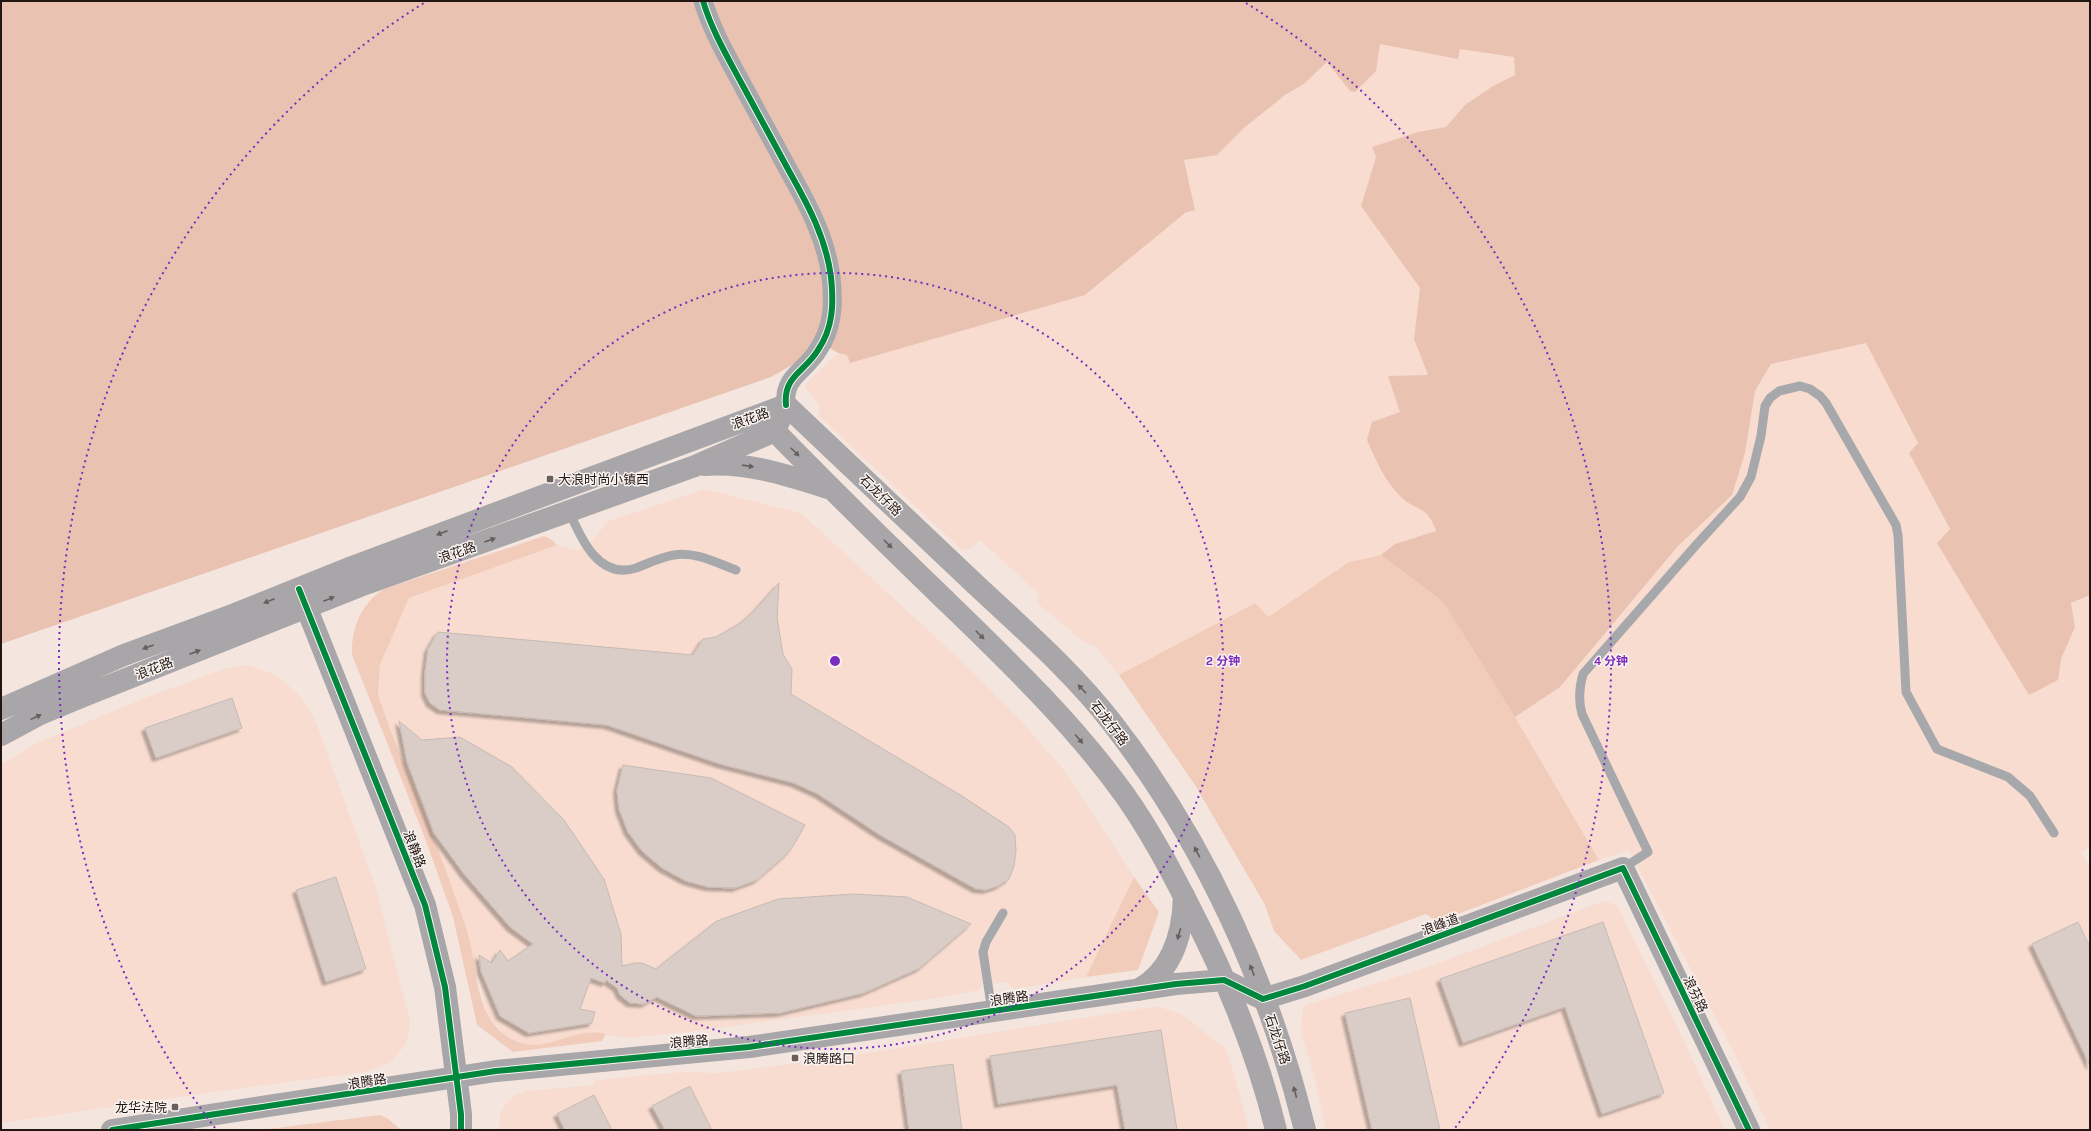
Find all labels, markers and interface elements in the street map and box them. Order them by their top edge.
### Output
street label: 浪花路 [729,405,771,432]
one-way arrow [790,447,800,457]
one-way arrow [741,463,754,469]
place label: 大浪时尚小镇西 [558,472,649,487]
street label: 石龙仔路 [857,472,905,519]
marker: 大浪时尚小镇西 [545,474,555,484]
one-way arrow [436,530,448,536]
one-way arrow [485,536,497,542]
street label: 浪花路 [436,539,478,566]
one-way arrow [883,539,893,549]
one-way arrow [323,595,335,601]
one-way arrow [263,598,275,604]
one-way arrow [975,630,985,640]
one-way arrow [141,644,153,650]
one-way arrow [189,649,201,655]
street label: 浪花路 [133,654,175,682]
centre of rings [828,654,842,668]
text: 2 分钟 [1206,654,1240,668]
text: 4 分钟 [1594,654,1628,668]
one-way arrow [1077,684,1087,694]
street label: 石龙仔路 [1088,698,1132,748]
one-way arrow [30,714,41,720]
one-way arrow [1075,734,1084,745]
street label: 浪静路 [401,828,429,870]
one-way arrow [1193,846,1200,858]
street label: 浪峰道 [1419,911,1461,938]
one-way arrow [1176,928,1182,940]
one-way arrow [1248,963,1254,975]
street label: 浪芬路 [1680,973,1711,1015]
street label: 浪腾路 [989,988,1029,1009]
street label: 石龙仔路 [1262,1012,1293,1066]
street label: 浪腾路 [669,1032,709,1051]
place label: 浪腾路口 [803,1051,855,1066]
marker: 浪腾路口 [790,1053,800,1063]
street label: 浪腾路 [347,1071,388,1092]
one-way arrow [1292,1086,1298,1098]
place label: 龙华法院 [115,1100,167,1115]
marker: 龙华法院 [170,1102,180,1112]

